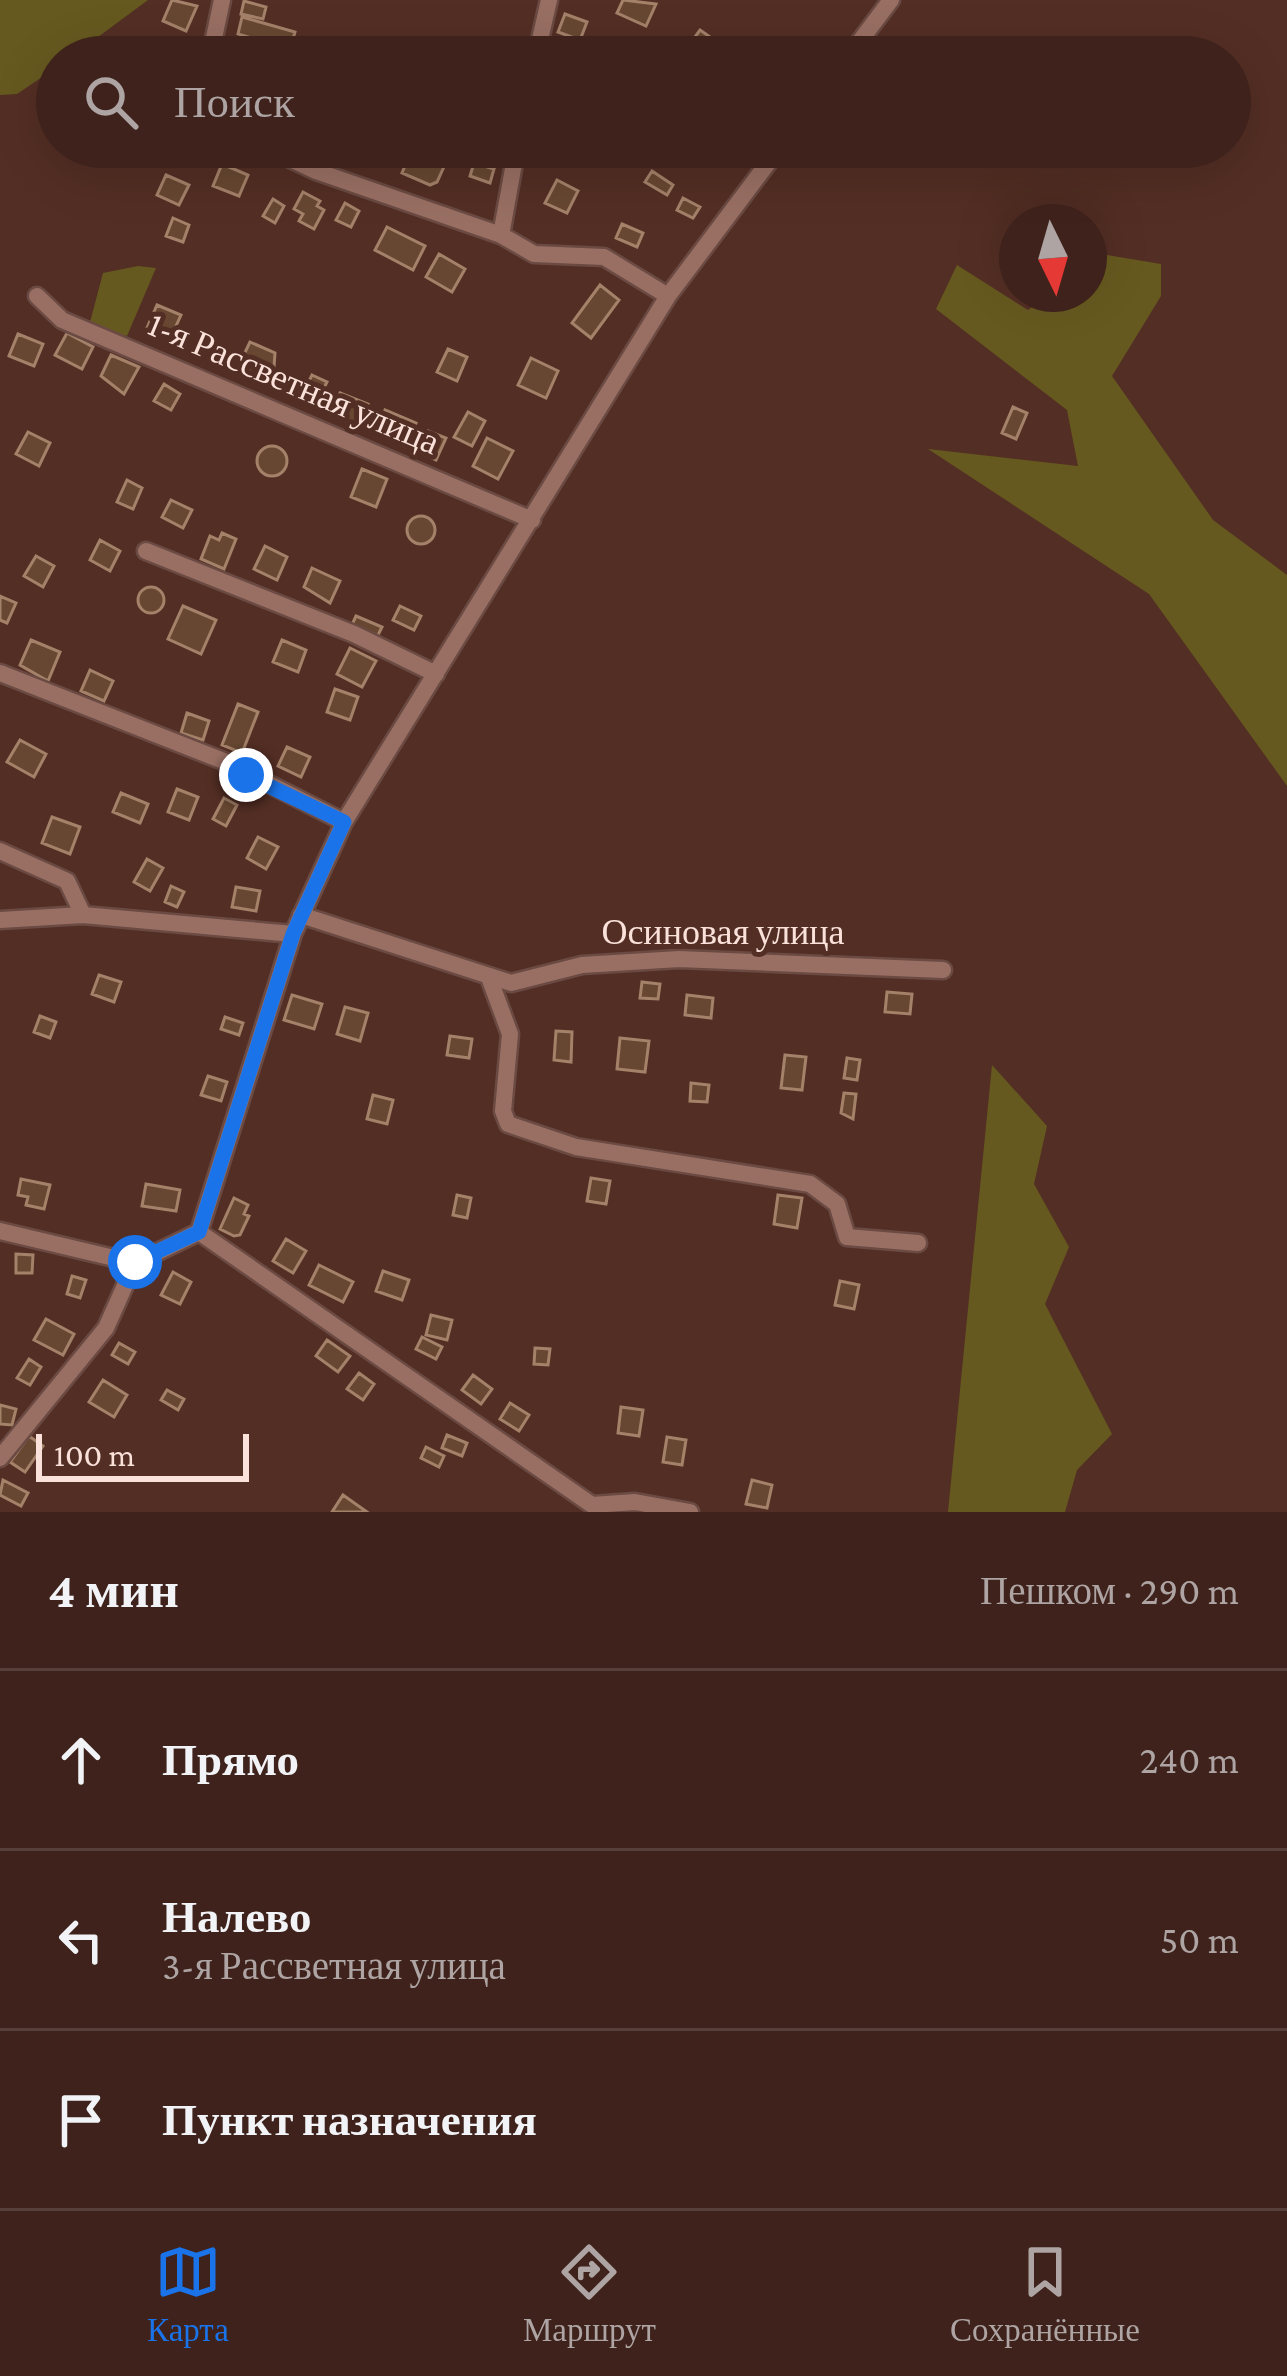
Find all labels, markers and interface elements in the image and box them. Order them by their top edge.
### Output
search box [36,36,1251,168]
icon: search [78,69,144,135]
text: Поиск [174,77,295,127]
north arrow [999,204,1107,312]
street label: 1-я Рассветная улица [142,304,446,462]
route end [219,748,273,802]
street label: Осиновая улица [601,912,845,952]
route start [108,1235,162,1289]
scale bar [36,1428,249,1481]
text: 100 m [54,1436,135,1473]
text: 4 мин [48,1561,179,1618]
text: Пешком · 290 m [980,1569,1239,1612]
icon: ahead [48,1727,114,1793]
text: Прямо [162,1735,299,1785]
text: 240 m [1140,1738,1239,1781]
text: Налево [162,1892,312,1942]
icon: left [48,1907,114,1973]
text: 50 m [1160,1918,1239,1961]
text: 3-я Рассветная улица [162,1944,506,1987]
icon: arrive [48,2087,114,2153]
text: Пункт назначения [162,2095,537,2145]
tab: Карта [147,2239,229,2349]
tab: Маршрут [523,2239,656,2349]
tab: Сохранённые [950,2239,1140,2349]

